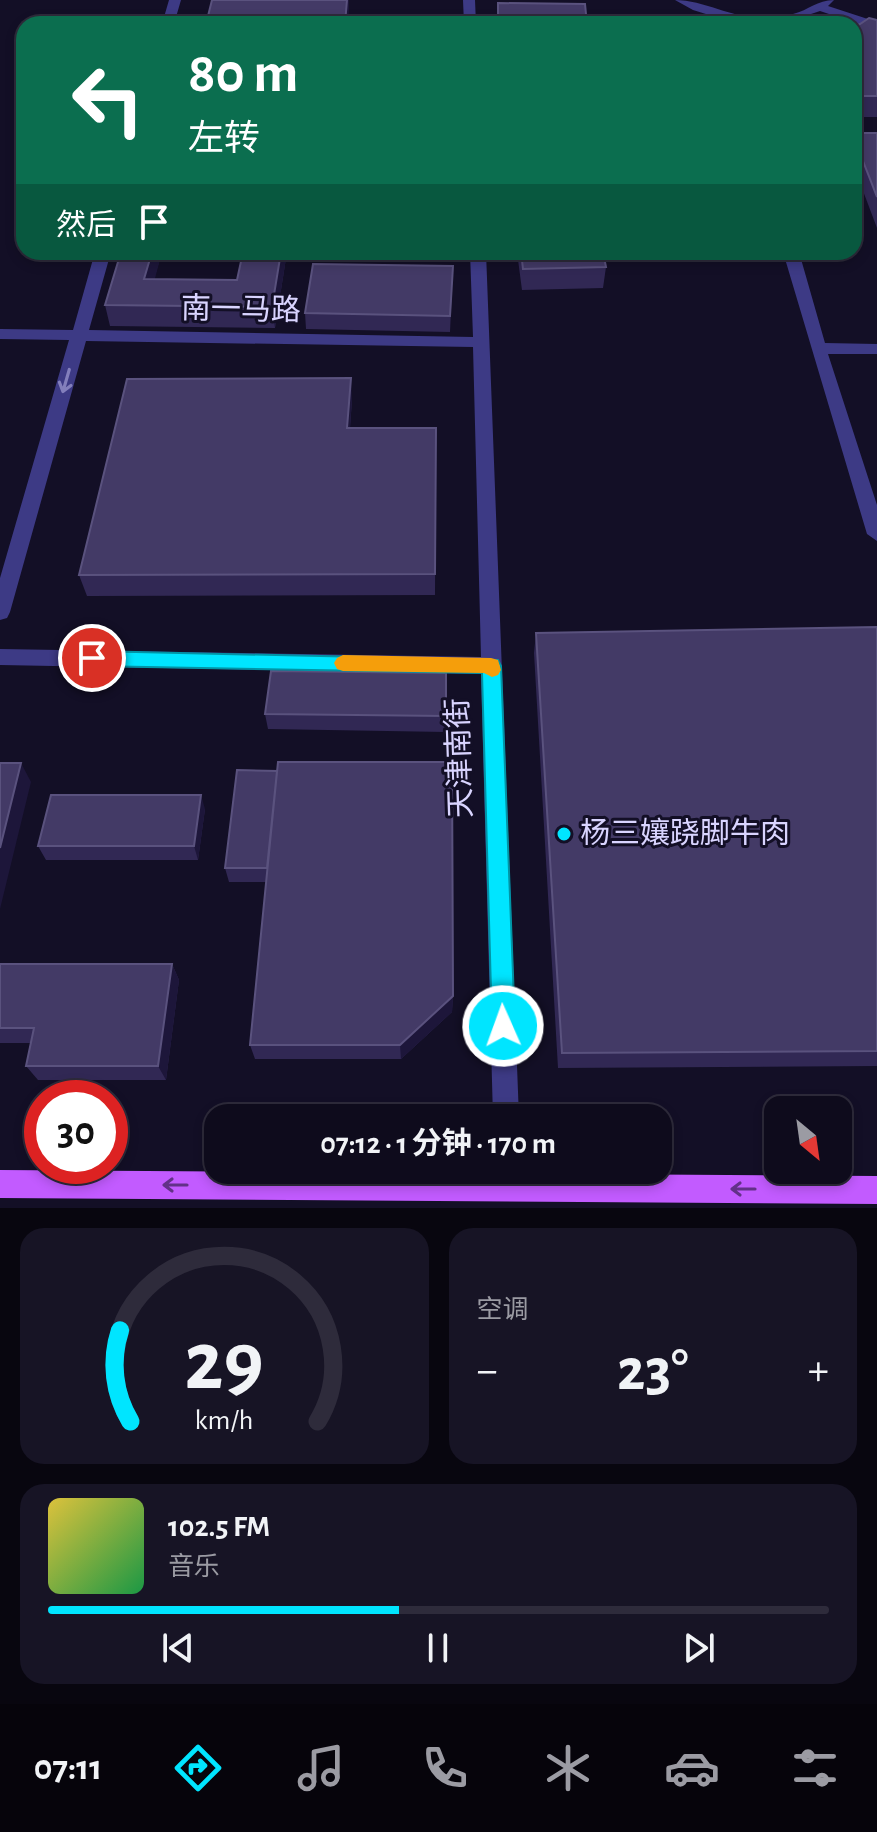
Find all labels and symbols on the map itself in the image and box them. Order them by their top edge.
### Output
street label: 南一马路 [181,292,301,326]
one-way arrow [58,367,73,393]
pin [58,624,126,692]
street label: 天津南街 [441,698,477,819]
place label: 杨三孃跷脚牛肉 [580,817,790,849]
marker: 杨三孃跷脚牛肉 [555,825,573,843]
position arrow [461,984,545,1068]
speed limit sign: 30 [24,1080,128,1184]
north arrow [764,1096,852,1184]
one-way arrow [162,1177,189,1193]
one-way arrow [730,1181,757,1197]

